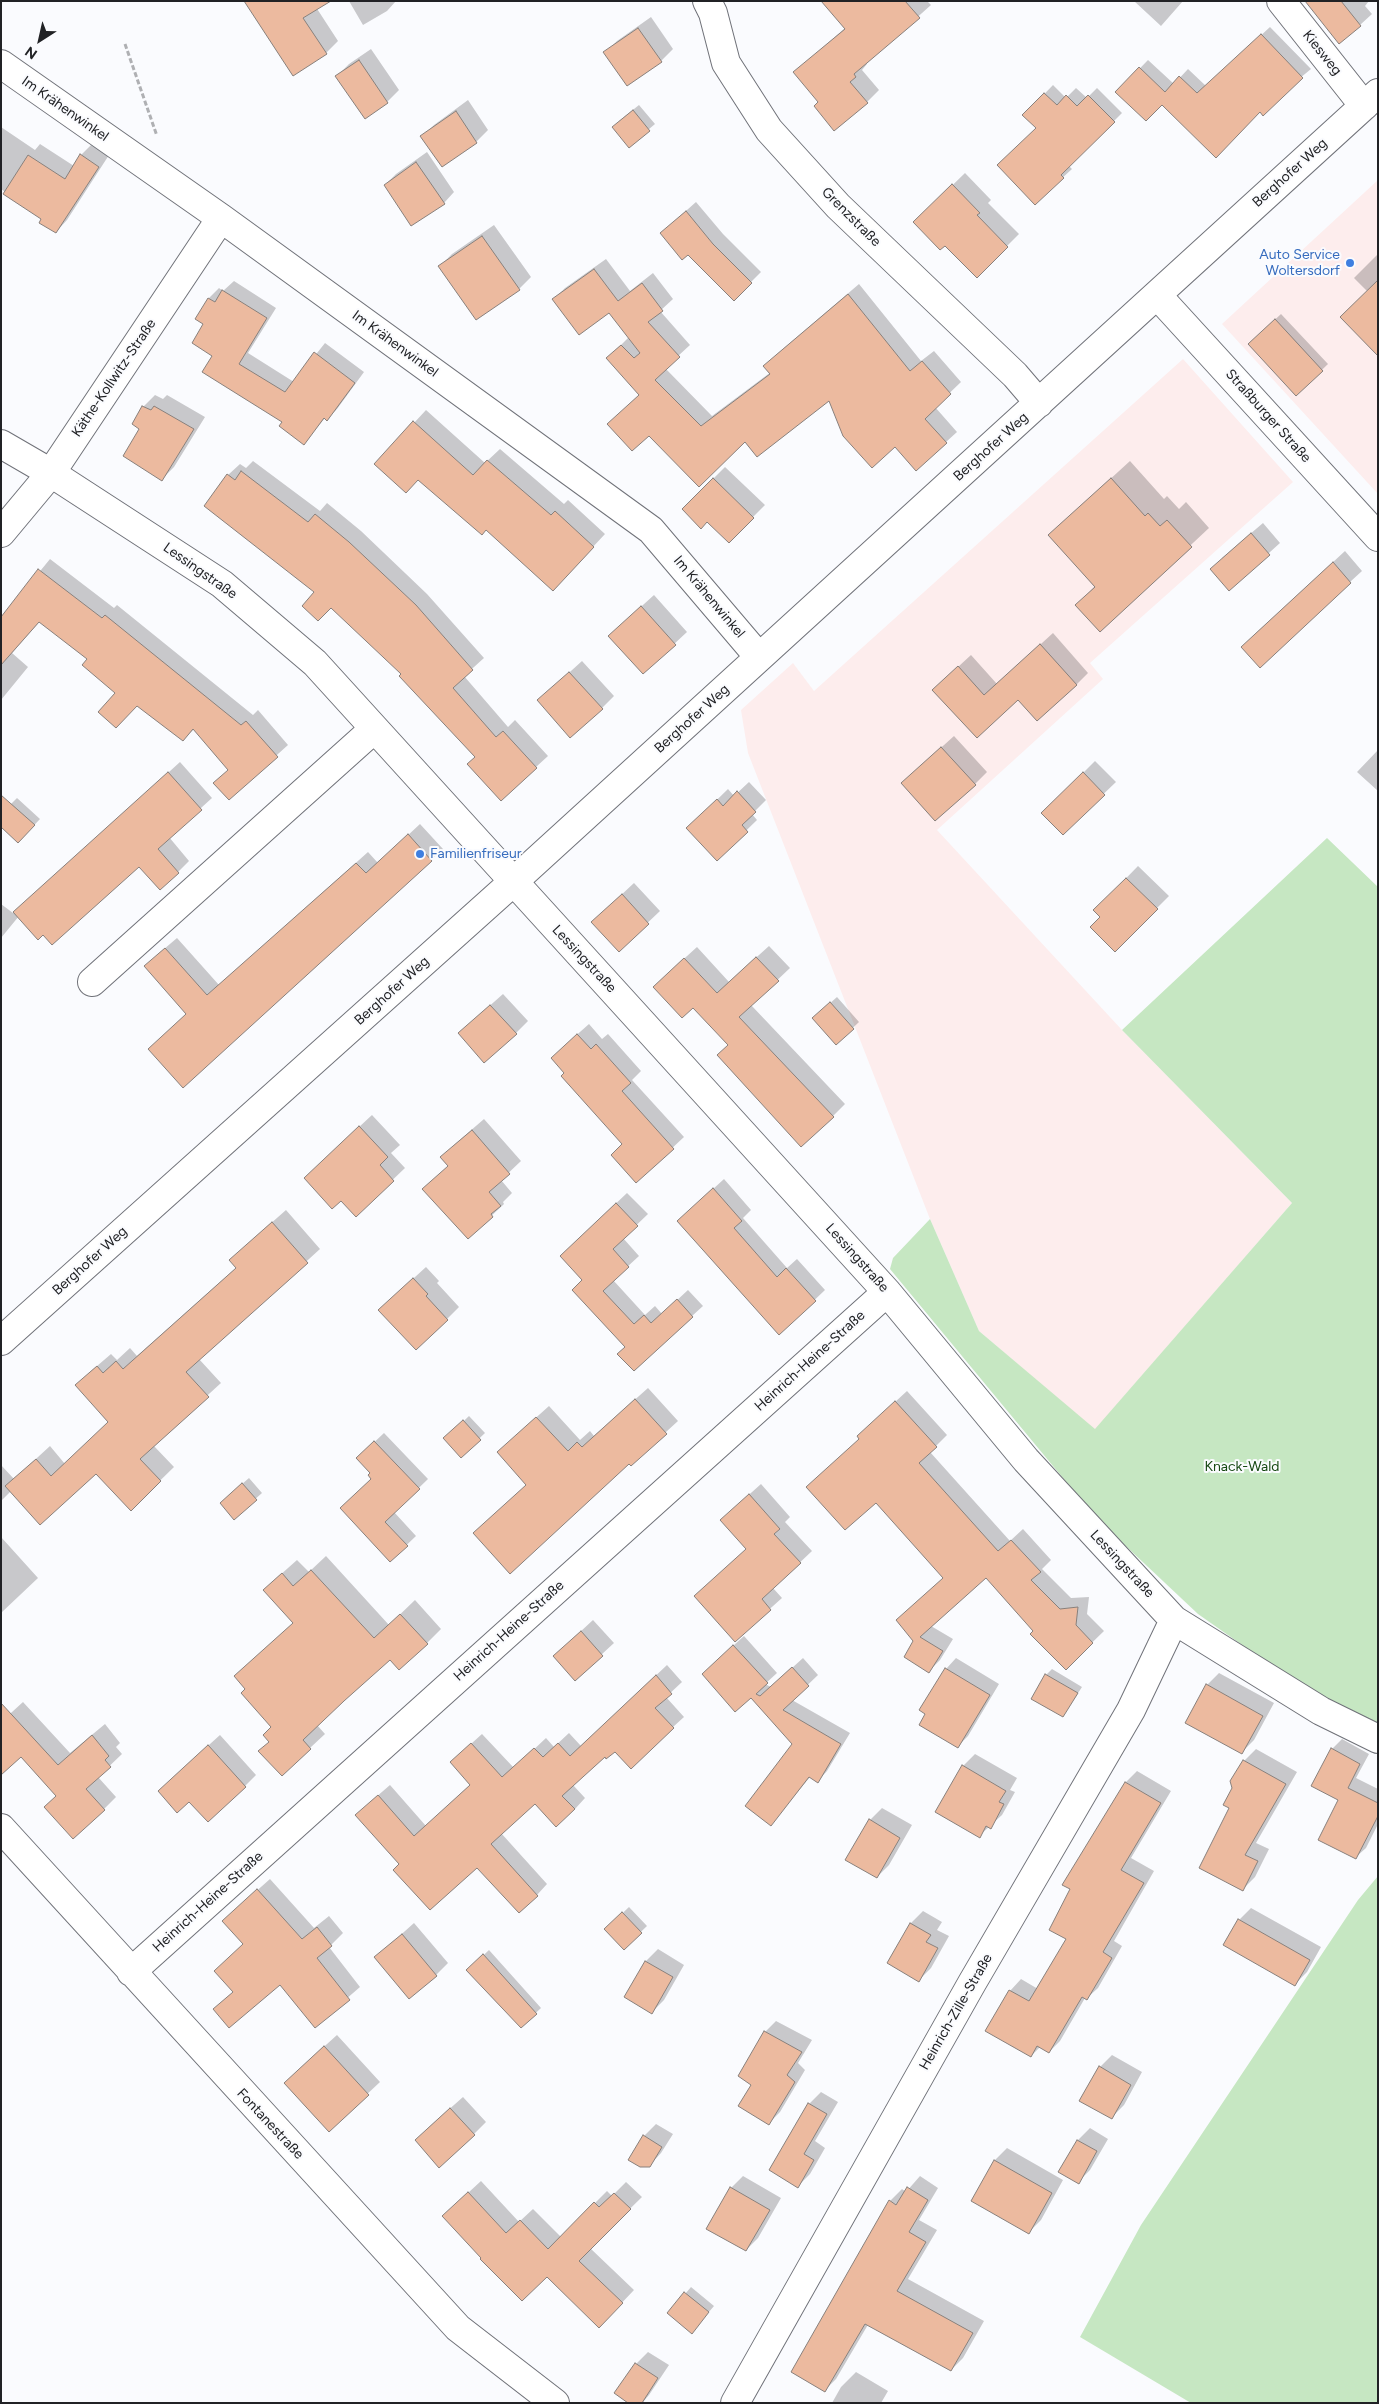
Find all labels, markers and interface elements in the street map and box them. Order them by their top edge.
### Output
north arrow [15,15,65,65]
street label: Kiesweg [1299,27,1345,79]
text: N [22,43,40,63]
street label: Im Krähenwinkel [18,73,112,145]
street label: Berghofer Weg [1249,135,1331,211]
street label: Grenzstraße [818,184,884,250]
place label: Auto Service Woltersdorf [1259,247,1340,280]
marker: Auto Service Woltersdorf [1344,257,1356,269]
street label: Im Krähenwinkel [349,307,441,381]
street label: Käthe-Kollwitz-Straße [68,316,160,440]
street label: Straßburger Straße [1222,366,1314,466]
street label: Berghofer Weg [950,409,1032,485]
street label: Lessingstraße [160,539,240,603]
street label: Im Krähenwinkel [670,552,748,642]
street label: Berghofer Weg [651,681,733,757]
place label: Familienfriseur [430,846,521,862]
marker: Familienfriseur [414,848,426,860]
street label: Lessingstraße [548,922,620,996]
street label: Berghofer Weg [351,953,433,1029]
street label: Lessingstraße [822,1220,892,1296]
street label: Berghofer Weg [49,1223,131,1299]
street label: Heinrich-Heine-Straße [751,1307,869,1415]
park label: Knack-Wald [1205,1459,1279,1475]
street label: Lessingstraße [1086,1527,1158,1601]
street label: Heinrich-Heine-Straße [450,1577,568,1685]
street label: Heinrich-Heine-Straße [149,1848,267,1956]
street label: Heinrich-Zille-Straße [916,1951,996,2073]
street label: Fontanestraße [233,2085,307,2163]

